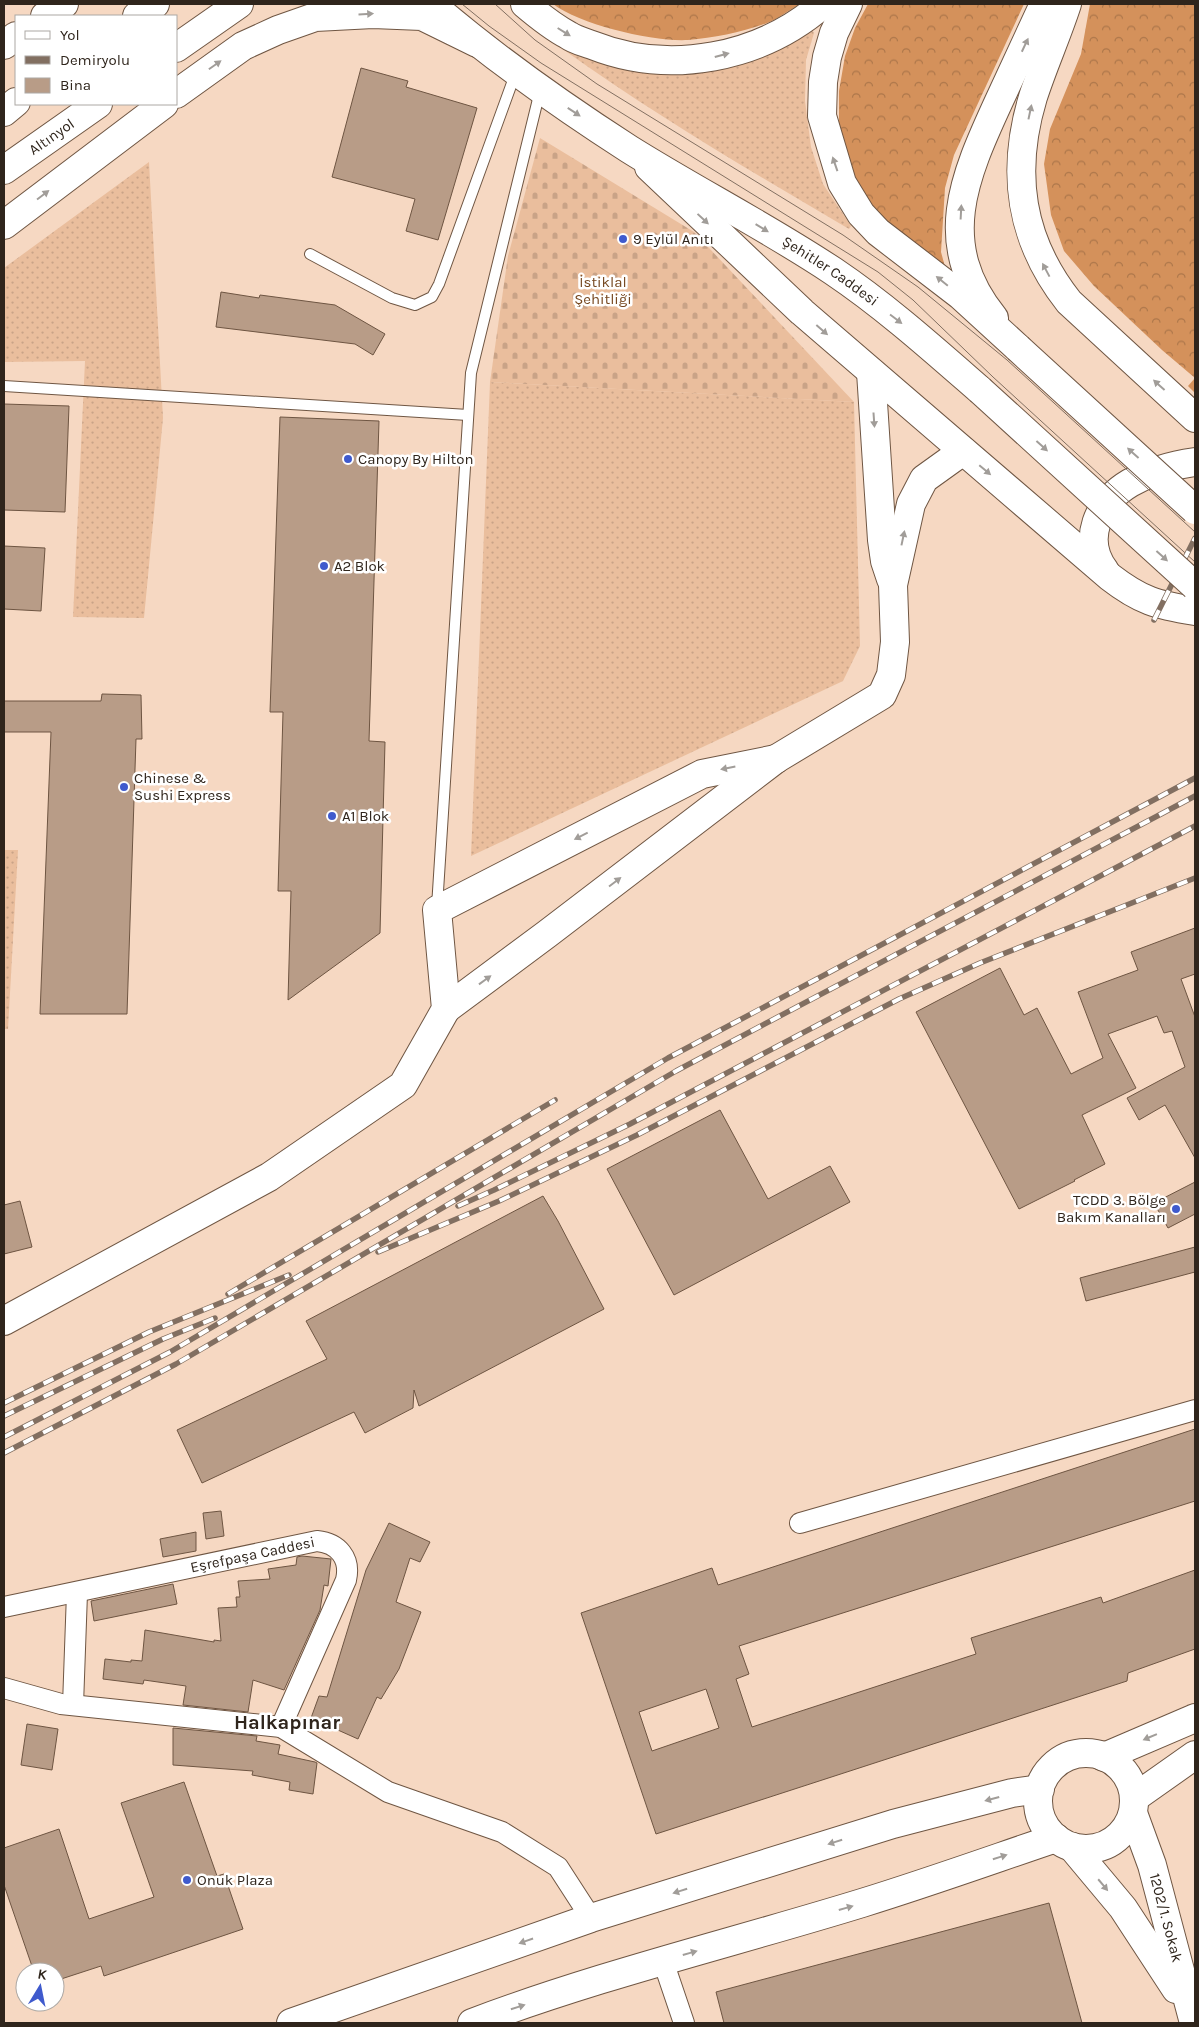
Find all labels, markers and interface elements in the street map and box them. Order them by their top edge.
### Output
one-way arrow [358,10,374,18]
legend [15,15,178,105]
text: Yol [60,26,80,44]
one-way arrow [558,28,571,37]
one-way arrow [1022,38,1030,52]
text: Demiryolu [60,51,130,69]
one-way arrow [714,51,729,59]
one-way arrow [208,60,222,70]
text: Bina [60,76,91,94]
one-way arrow [1026,105,1034,120]
one-way arrow [567,107,581,117]
street label: Altınyol [25,115,78,159]
one-way arrow [831,156,839,171]
one-way arrow [36,190,49,201]
one-way arrow [957,203,965,219]
one-way arrow [697,213,709,225]
one-way arrow [755,223,768,232]
place label: 9 Eylül Anıtı [633,230,714,248]
street label: Şehitler Caddesi [779,232,882,310]
marker: 9 Eylül Anıtı [617,233,629,245]
one-way arrow [1042,263,1051,276]
park label: İstiklal Şehitliği [574,273,632,308]
one-way arrow [936,276,949,287]
one-way arrow [889,314,902,325]
one-way arrow [815,324,828,335]
one-way arrow [1154,379,1166,391]
one-way arrow [870,413,878,429]
one-way arrow [1035,441,1048,452]
one-way arrow [1128,447,1140,459]
place label: Canopy By Hilton [358,450,473,468]
marker: Canopy By Hilton [342,453,354,465]
one-way arrow [979,464,992,475]
one-way arrow [900,529,908,545]
one-way arrow [1155,550,1168,561]
place label: A2 Blok [334,557,385,575]
marker: A2 Blok [318,560,330,572]
one-way arrow [720,765,736,773]
place label: Chinese & Sushi Express [134,769,231,804]
marker: Chinese & Sushi Express [118,781,130,793]
place label: A1 Blok [342,807,389,825]
marker: A1 Blok [326,810,338,822]
one-way arrow [574,832,589,840]
one-way arrow [608,877,622,887]
one-way arrow [478,975,492,985]
place label: TCDD 3. Bölge Bakım Kanalları [1057,1191,1166,1226]
marker: TCDD 3. Bölge Bakım Kanalları [1170,1203,1182,1215]
street label: Eşrefpaşa Caddesi [189,1533,316,1576]
district label: Halkapınar [234,1711,340,1734]
one-way arrow [1143,1733,1158,1741]
one-way arrow [984,1795,999,1803]
one-way arrow [828,1839,843,1847]
one-way arrow [993,1853,1008,1861]
place label: Onuk Plaza [197,1871,273,1889]
street label: 1202/1. Sokak [1146,1871,1186,1964]
marker: Onuk Plaza [181,1874,193,1886]
one-way arrow [1098,1878,1109,1891]
one-way arrow [672,1887,687,1895]
one-way arrow [838,1903,853,1911]
one-way arrow [518,1938,533,1945]
one-way arrow [682,1949,697,1957]
north arrow [15,1962,65,2012]
text: K [36,1966,49,1984]
one-way arrow [510,2003,525,2010]

